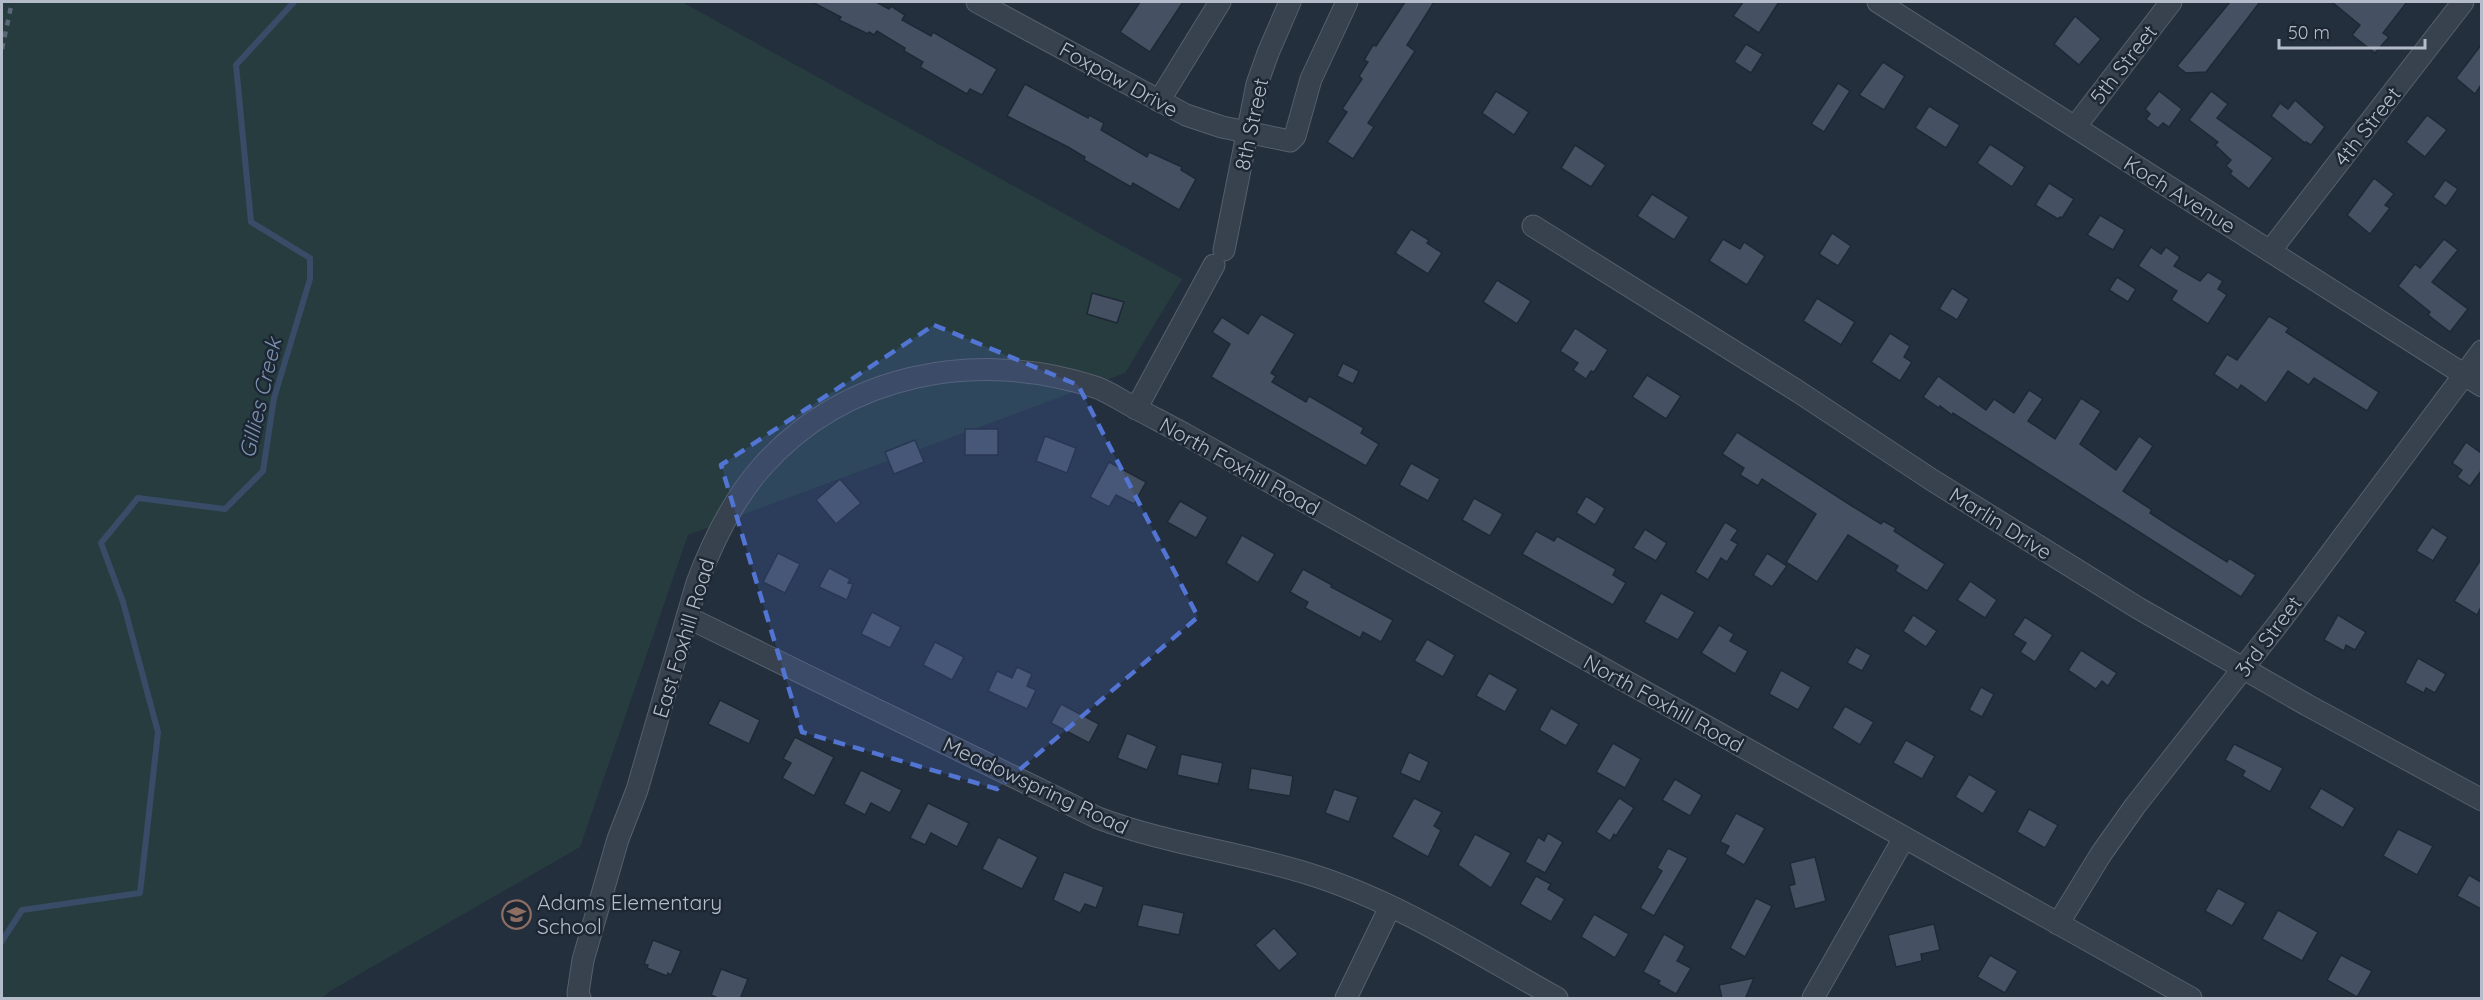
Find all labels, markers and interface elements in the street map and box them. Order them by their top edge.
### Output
scale bar [2279,12,2424,50]
street label: 5th Street [2084,19,2162,109]
text: 50 m [2288,21,2330,44]
street label: Foxpaw Drive [1055,36,1183,122]
street label: 8th Street [1229,76,1273,172]
street label: 4th Street [2328,81,2406,171]
street label: Koch Avenue [2119,149,2241,239]
water label: Gillies Creek [233,333,288,461]
street label: North Foxhill Road [1155,411,1325,521]
street label: Marlin Drive [1945,481,2057,565]
street label: East Foxhill Road [646,555,720,721]
street label: 3rd Street [2229,590,2307,682]
street label: North Foxhill Road [1579,648,1749,758]
street label: Meadowspring Road [939,731,1133,839]
place label: Adams Elementary School [537,889,722,939]
school or university icon: Adams Elementary School [500,898,532,930]

